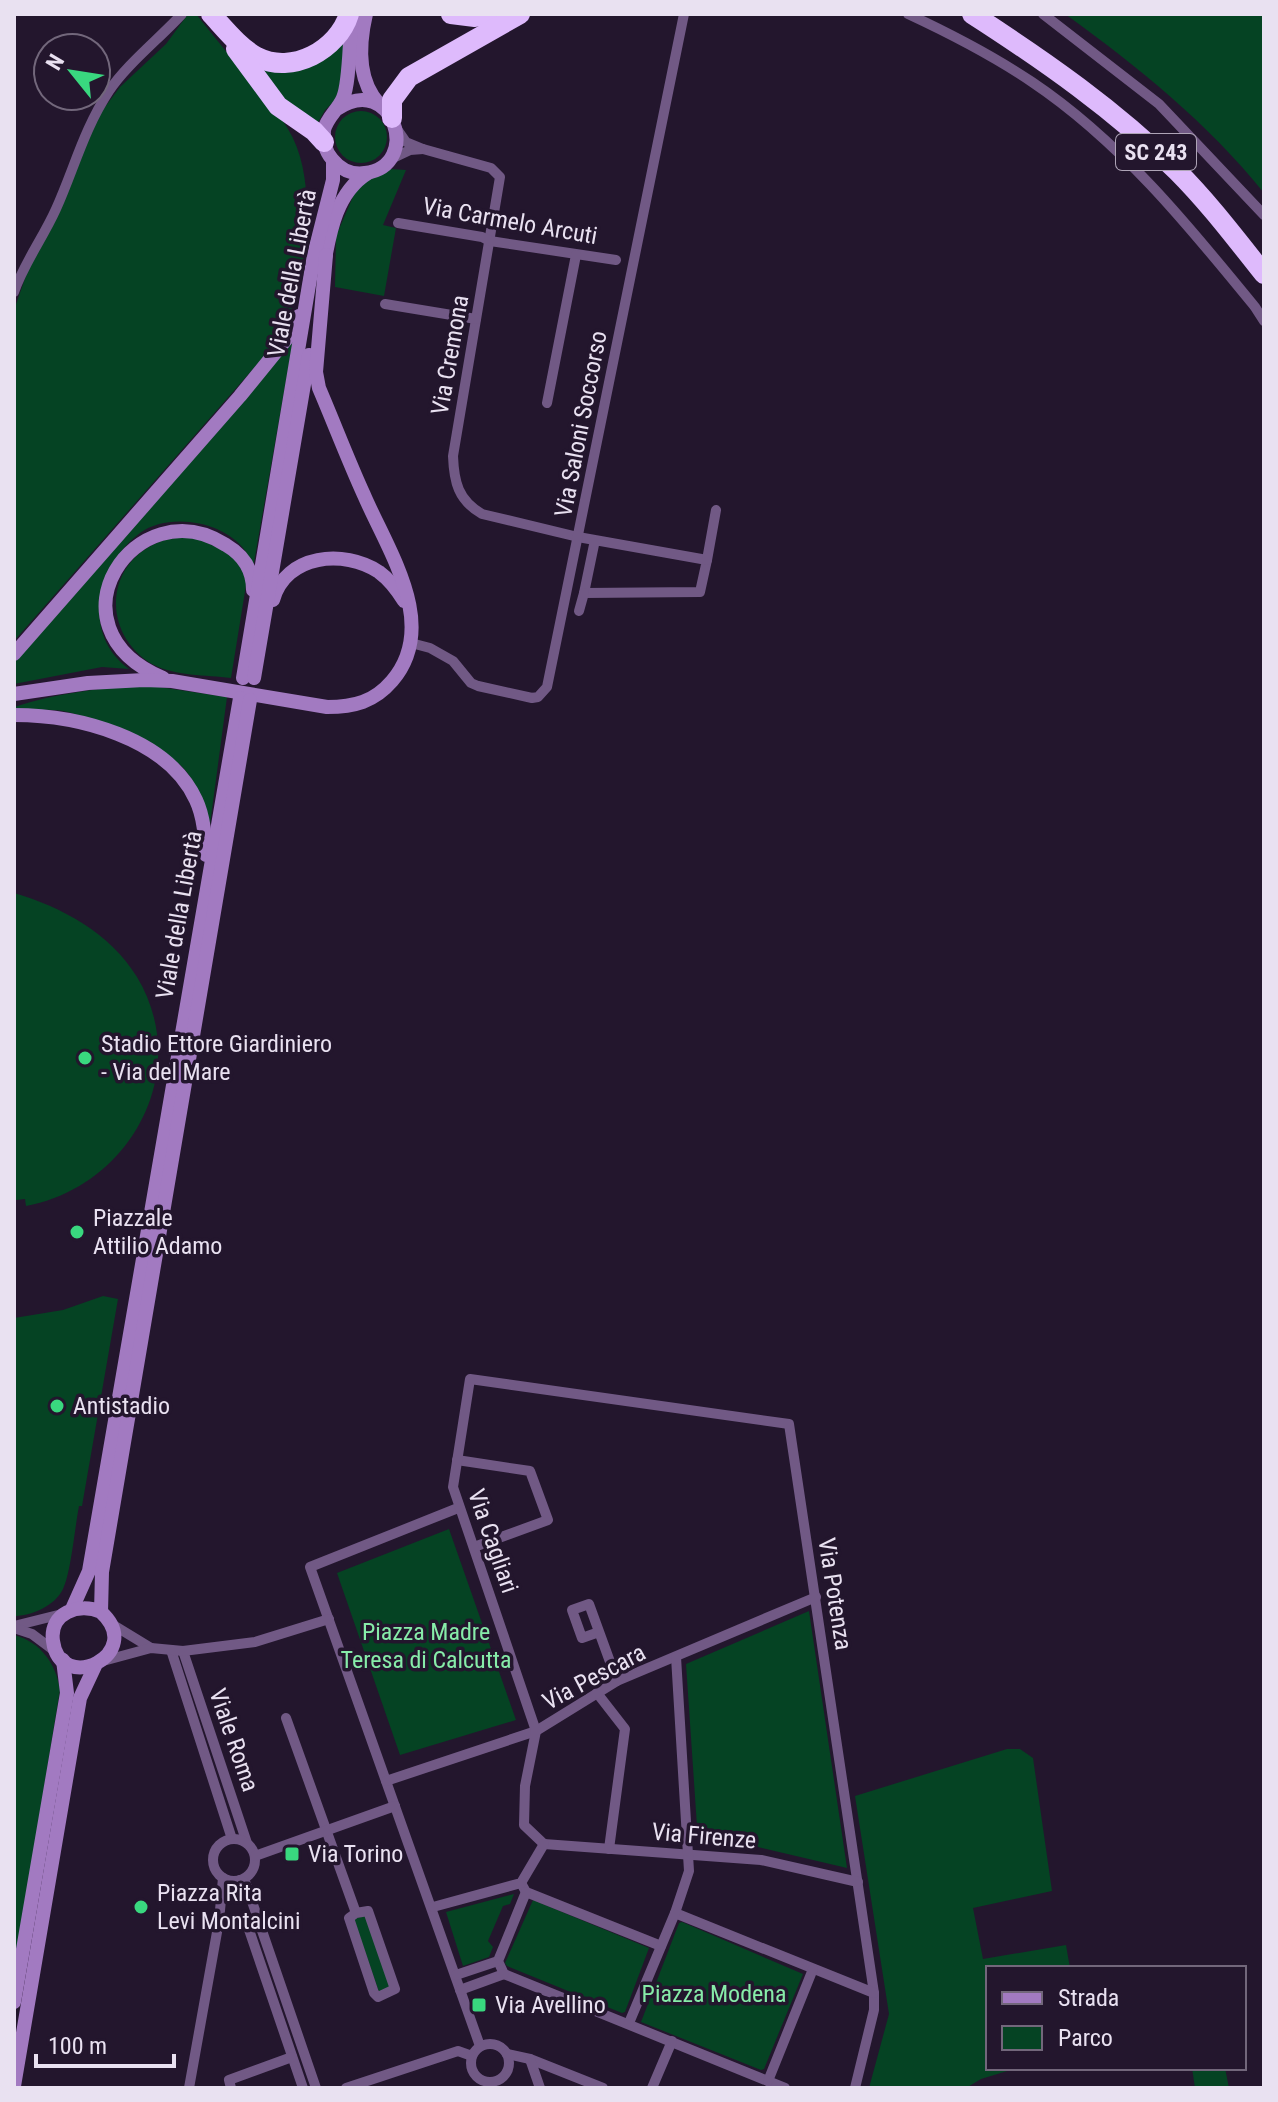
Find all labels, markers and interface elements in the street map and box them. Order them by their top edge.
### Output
north arrow [32,32,112,112]
text: N [41,50,69,74]
road number: SC 243 [1116,134,1196,170]
street label: Viale della Libertà [262,187,322,359]
street label: Via Carmelo Arcuti [420,192,600,250]
street label: Via Cremona [426,293,474,417]
street label: Via Saloni Soccorso [549,329,613,519]
street label: Viale della Libertà [150,829,208,1001]
place label: Stadio Ettore Giardiniero - Via del Mare [101,1030,332,1086]
marker: Stadio Ettore Giardiniero - Via del Mare [76,1049,94,1067]
place label: Piazzale Attilio Adamo [93,1204,222,1260]
marker: Piazzale Attilio Adamo [68,1223,86,1241]
place label: Antistadio [73,1392,170,1420]
marker: Antistadio [48,1397,66,1415]
street label: Via Cagliari [462,1485,524,1597]
street label: Via Potenza [812,1536,858,1652]
park label: Piazza Madre Teresa di Calcutta [341,1618,511,1674]
street label: Via Pescara [538,1638,650,1716]
street label: Viale Roma [203,1685,265,1795]
street label: Via Firenze [651,1817,757,1855]
place label: Via Torino [308,1840,403,1868]
marker: Via Torino [283,1845,301,1863]
place label: Piazza Rita Levi Montalcini [157,1879,300,1935]
marker: Piazza Rita Levi Montalcini [132,1898,150,1916]
legend [986,1966,1246,2070]
park label: Piazza Modena [642,1980,786,2008]
text: Strada [1058,1984,1119,2012]
place label: Via Avellino [495,1991,606,2019]
marker: Via Avellino [470,1996,488,2014]
scale bar [36,2018,174,2068]
text: Parco [1058,2024,1113,2052]
text: 100 m [48,2032,107,2060]

